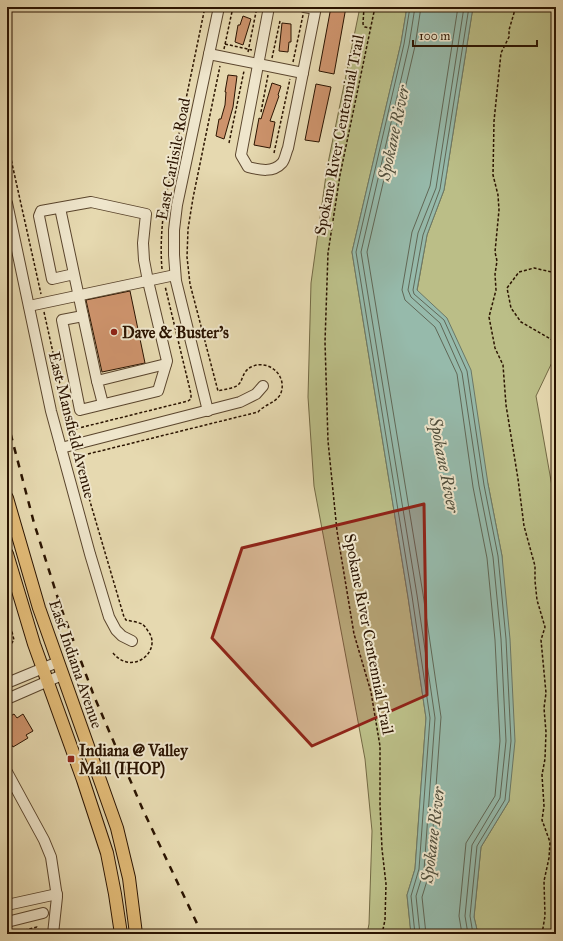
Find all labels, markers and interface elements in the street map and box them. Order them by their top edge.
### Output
scale bar [413,22,537,48]
text: 100 m [419,29,450,43]
street label: Spokane River Centennial Trail [310,32,368,237]
water label: Spokane River [373,83,415,183]
street label: East Carlisile Road [152,96,194,222]
place label: Dave & Buster's [122,323,229,342]
marker: Dave & Buster's [109,327,119,337]
street label: East Mansfield Avenue [45,350,100,501]
water label: Spokane River [424,415,464,515]
street label: Spokane River Centennial Trail [340,532,398,737]
street label: East Indiana Avenue [45,597,107,731]
place label: Indiana @ Valley Mall (IHOP) [79,741,189,779]
marker: Indiana @ Valley Mall (IHOP) [66,754,76,764]
water label: Spokane River [417,785,449,885]

